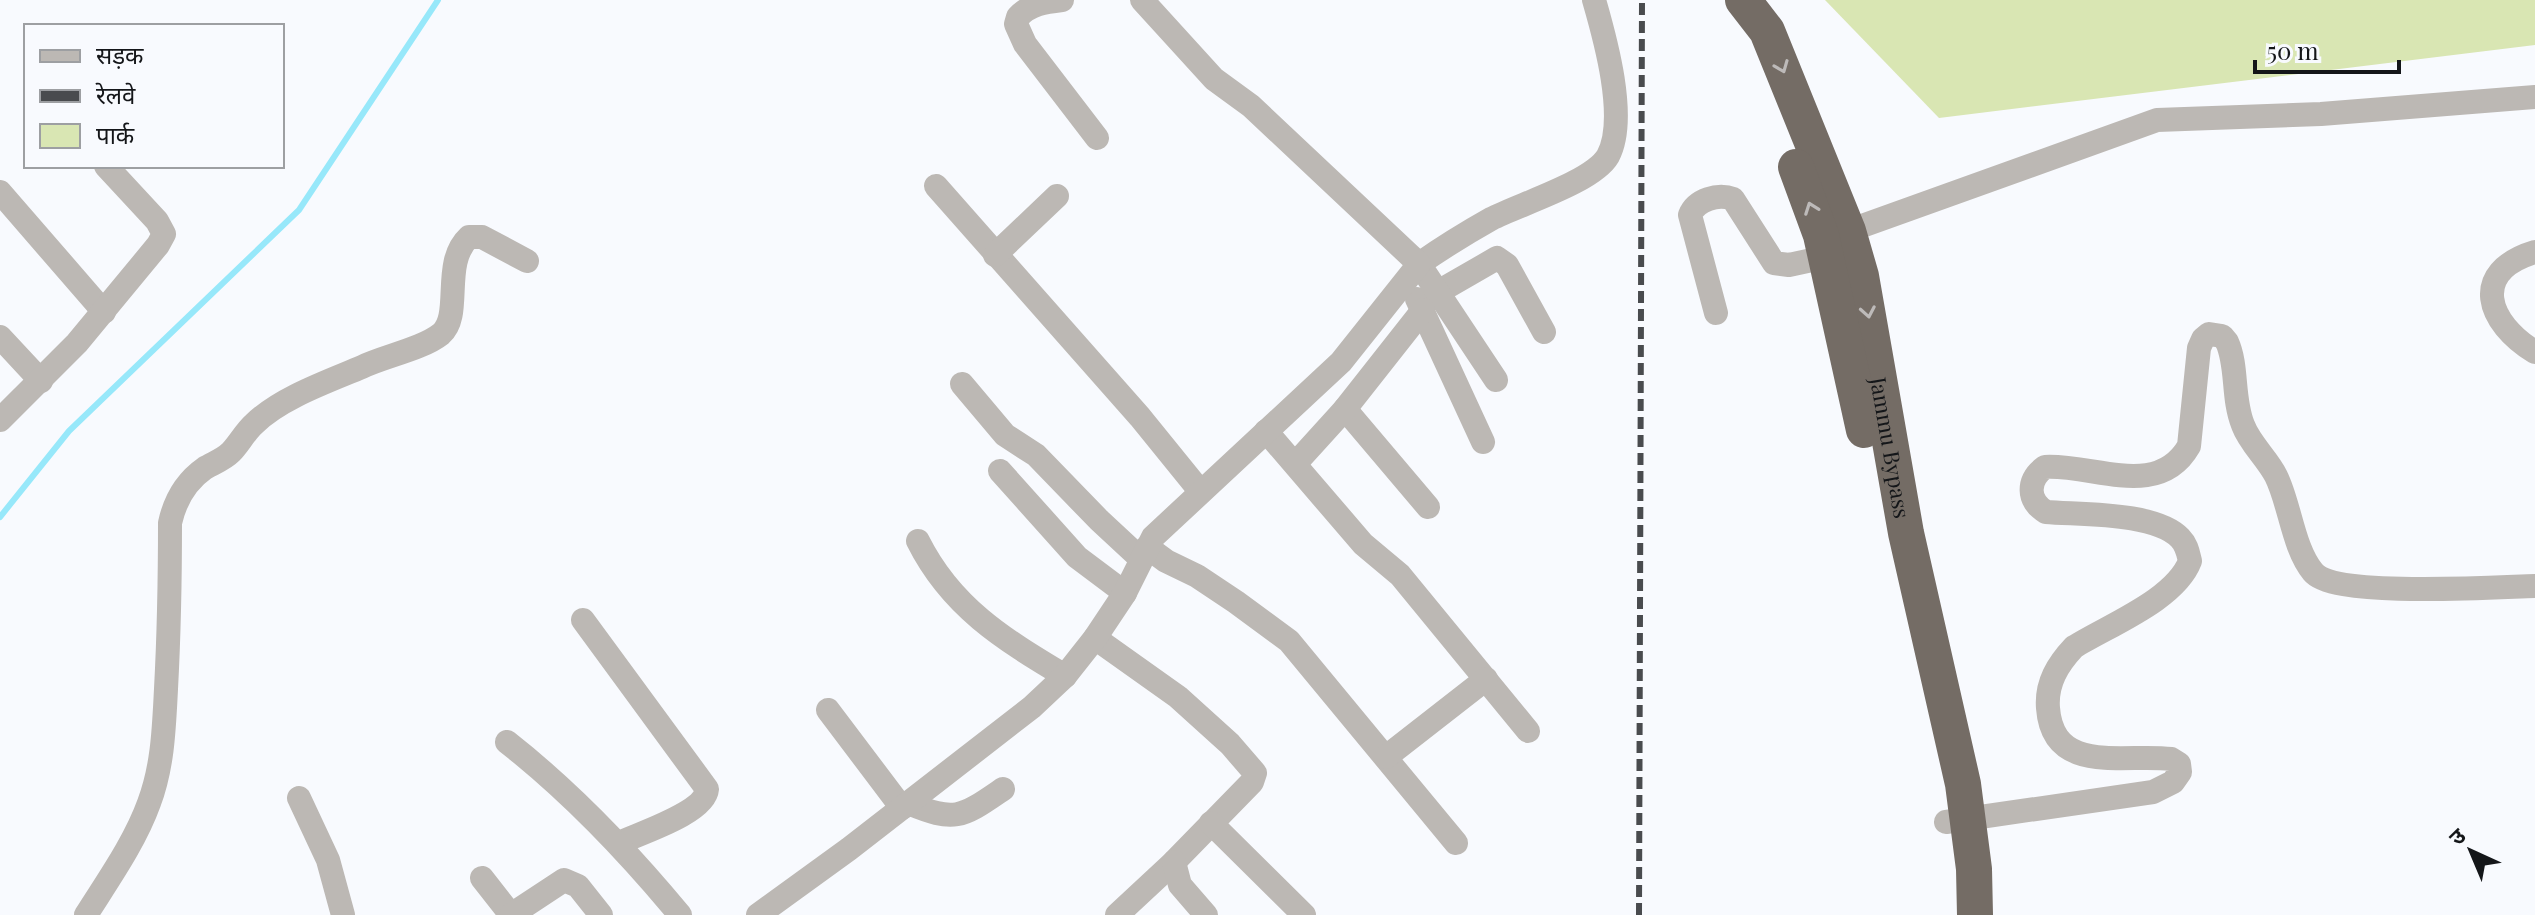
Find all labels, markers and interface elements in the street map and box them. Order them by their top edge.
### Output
legend [24,24,284,168]
scale bar [2255,24,2399,74]
text: 50 m [2267,34,2319,66]
text: सड़क [96,38,144,70]
one-way arrow [1773,59,1789,73]
text: रेलवे [95,78,136,110]
text: पार्क [96,118,135,150]
one-way arrow [1805,202,1821,216]
one-way arrow [1858,305,1875,318]
street label: Jammu Bypass [1864,374,1918,521]
north arrow [2431,811,2511,891]
text: उ [2441,820,2472,851]

